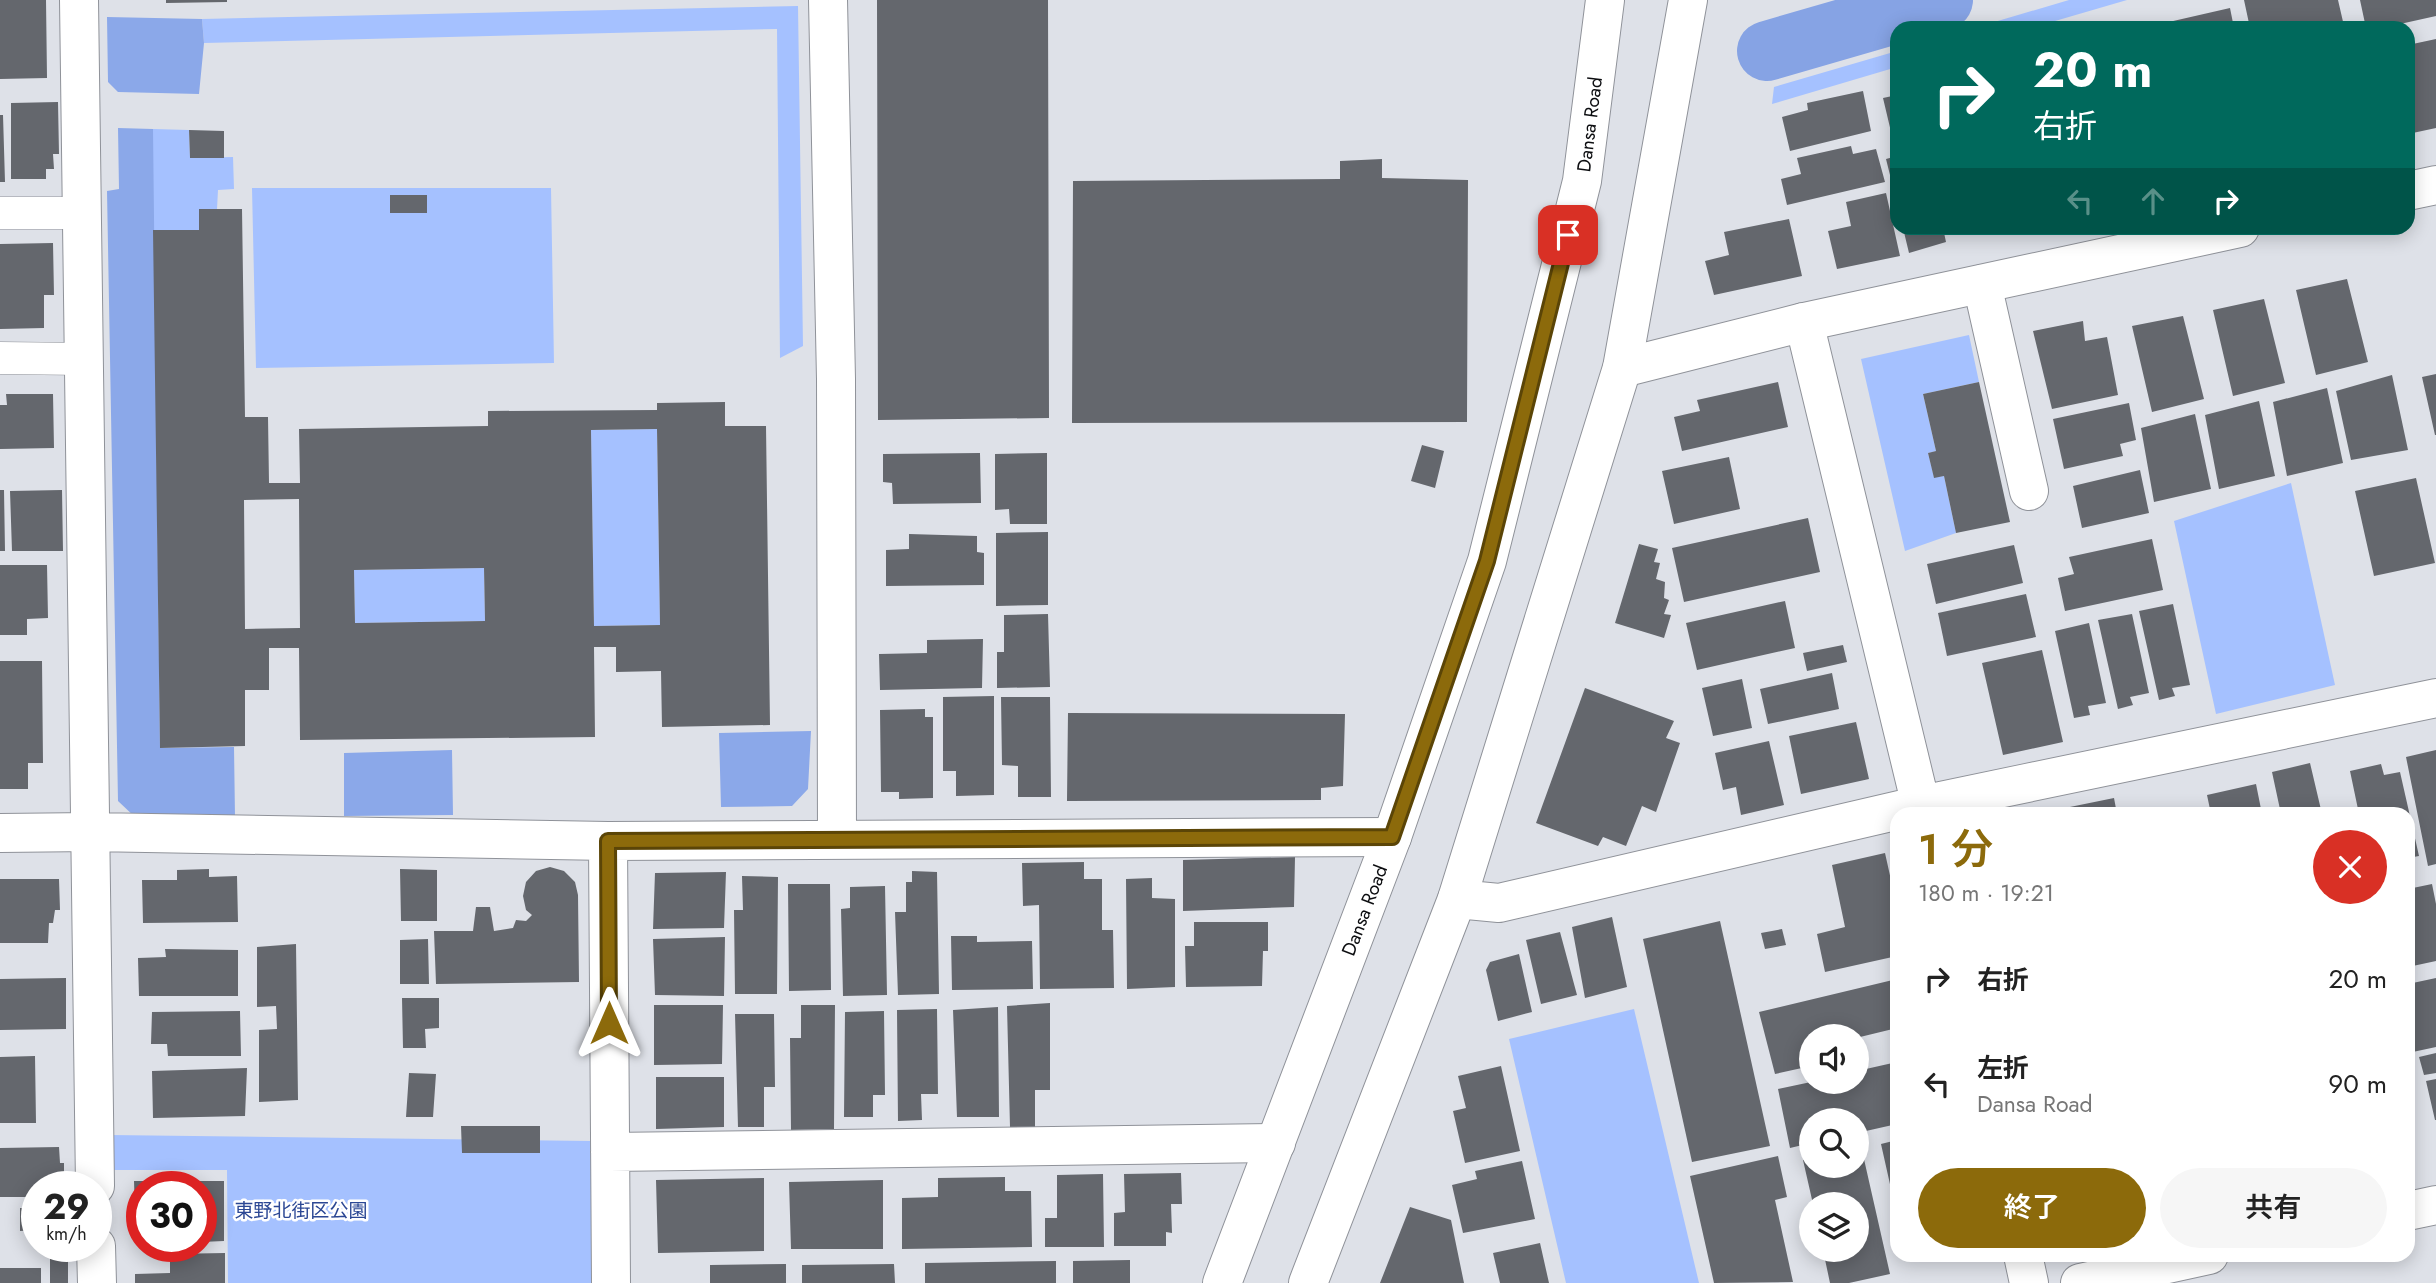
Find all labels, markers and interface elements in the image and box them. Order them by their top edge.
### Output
text: 20 m [2033,35,2152,105]
icon: right [1918,49,2009,140]
street label: Dansa Road [1570,75,1609,173]
text: 右折 [2033,103,2097,149]
icon: left [2061,182,2099,220]
icon: ahead [2134,182,2172,220]
icon: right [2207,182,2245,220]
pin [1538,205,1598,265]
icon: arrive [1549,216,1587,254]
text: 1 分 [1918,819,1993,880]
button: close [2313,830,2387,904]
street label: Dansa Road [1334,861,1394,960]
text: 180 m · 19:21 [1918,876,2054,910]
icon: right [1918,960,1956,998]
text: 20 m [2329,960,2387,998]
text: 右折 [1977,961,2029,999]
position arrow [572,986,646,1060]
map controls [1799,1024,1869,1262]
button: sound [1799,1024,1869,1094]
text: 左折 [1977,1049,2029,1087]
icon: left [1918,1065,1956,1103]
text: 90 m [2328,1065,2387,1103]
text: Dansa Road [1977,1087,2093,1121]
button: search [1799,1108,1869,1178]
button: 終了 [1918,1168,2146,1248]
button: 共有 [2160,1168,2387,1248]
speed limit sign: 30 [126,1171,217,1262]
text: 29 [43,1182,90,1232]
button: layers [1799,1192,1869,1262]
park label: 東野北街区公園 [234,1197,368,1224]
text: km/h [46,1221,87,1247]

